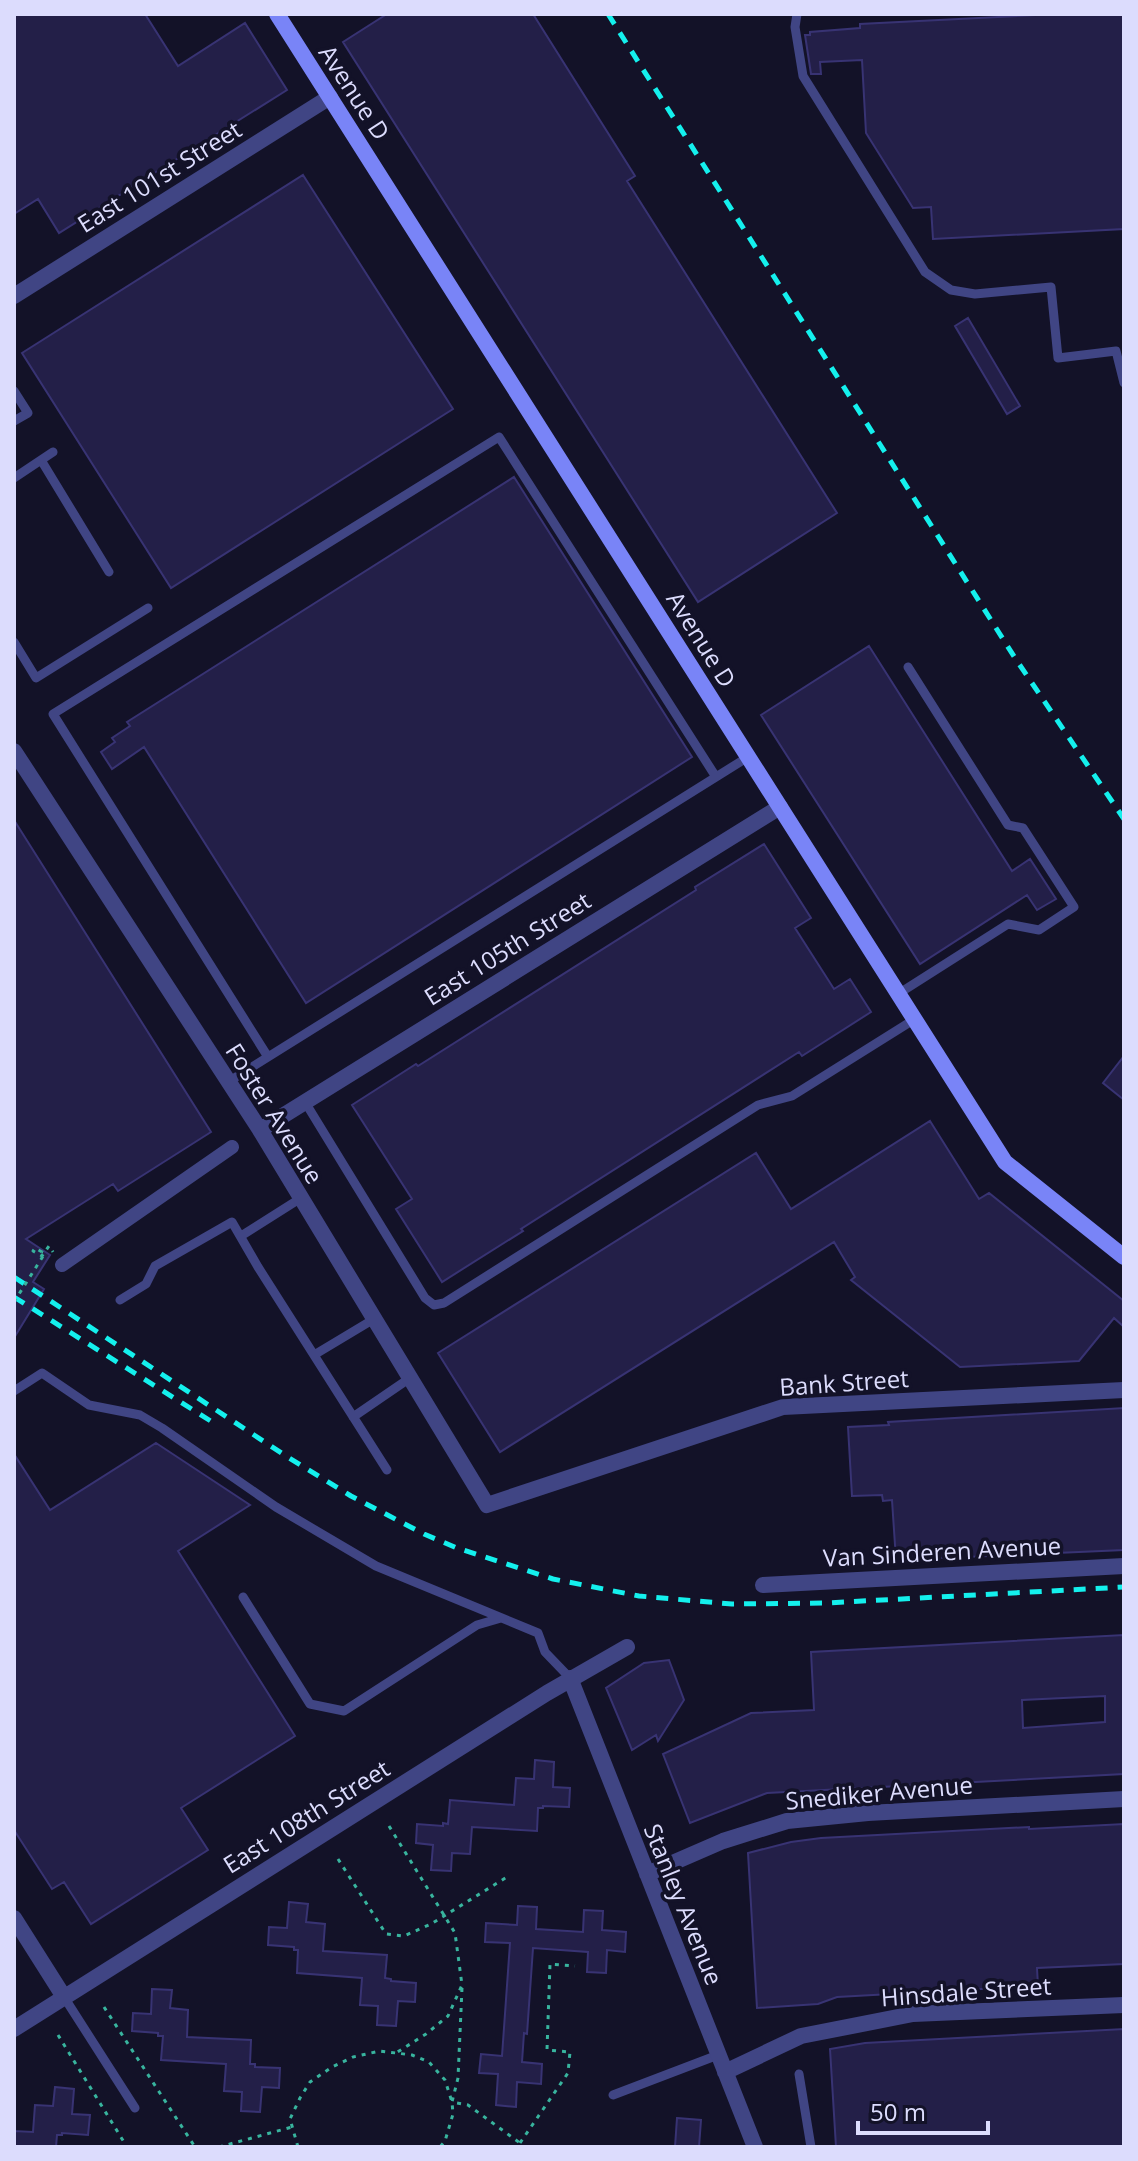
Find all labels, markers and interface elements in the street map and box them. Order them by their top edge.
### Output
street label: Avenue D [312,38,398,146]
street label: East 101st Street [71,112,247,240]
street label: Avenue D [660,585,744,693]
street label: East 105th Street [417,884,597,1012]
street label: Foster Avenue [219,1036,331,1190]
street label: Bank Street [778,1361,910,1403]
street label: Van Sinderen Avenue [822,1528,1062,1574]
street label: East 108th Street [216,1752,396,1880]
street label: Snediker Avenue [784,1767,974,1817]
street label: Stanley Avenue [637,1818,731,1990]
street label: Hinsdale Street [880,1969,1052,2013]
scale bar [858,2085,988,2135]
text: 50 m [870,2095,926,2128]

